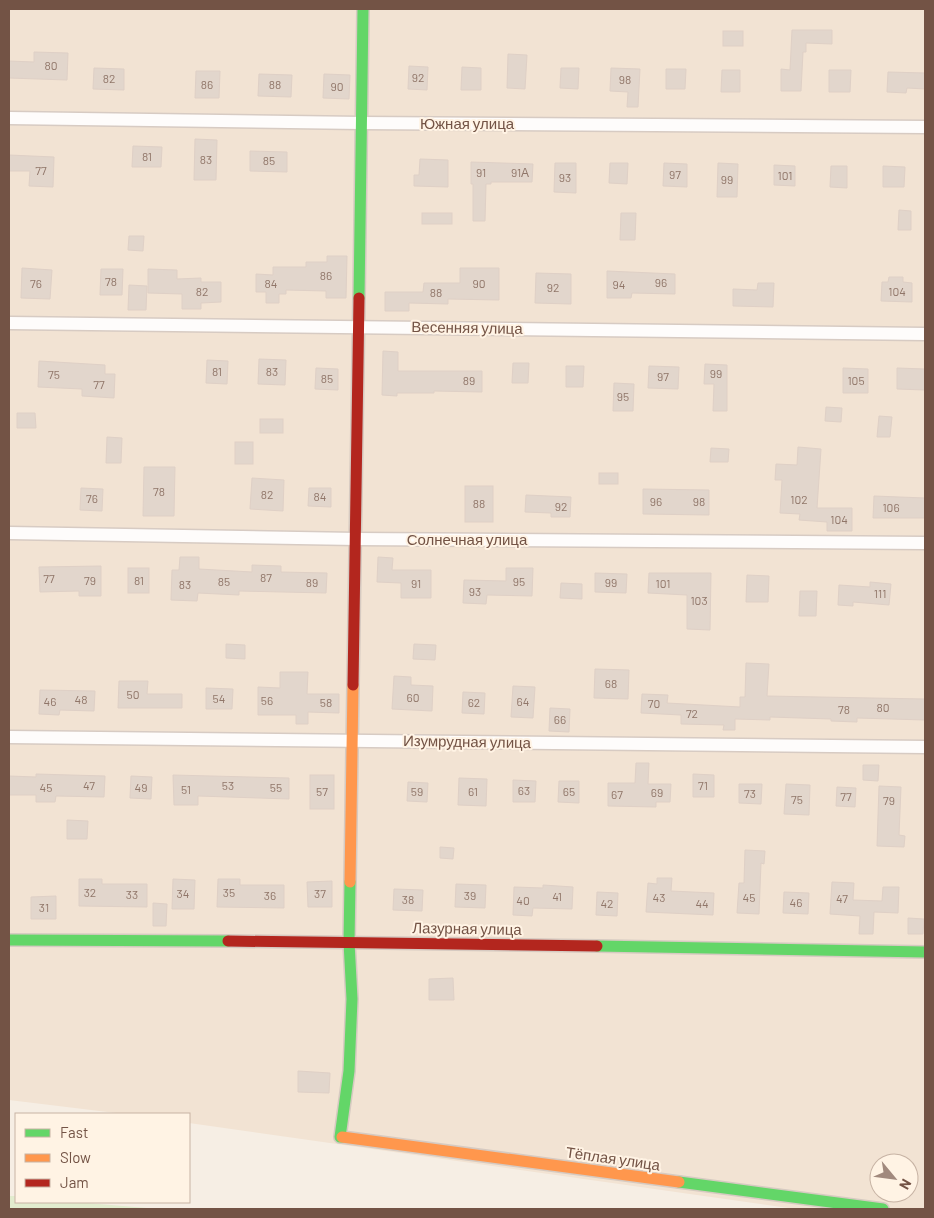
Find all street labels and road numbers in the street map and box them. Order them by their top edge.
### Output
street label: Южная улица [420,114,515,132]
street label: Весенняя улица [411,317,523,337]
street label: Солнечная улица [407,530,528,548]
street label: Изумрудная улица [403,731,532,751]
street label: Лазурная улица [412,918,523,938]
street label: Тёплая улица [565,1142,662,1174]

